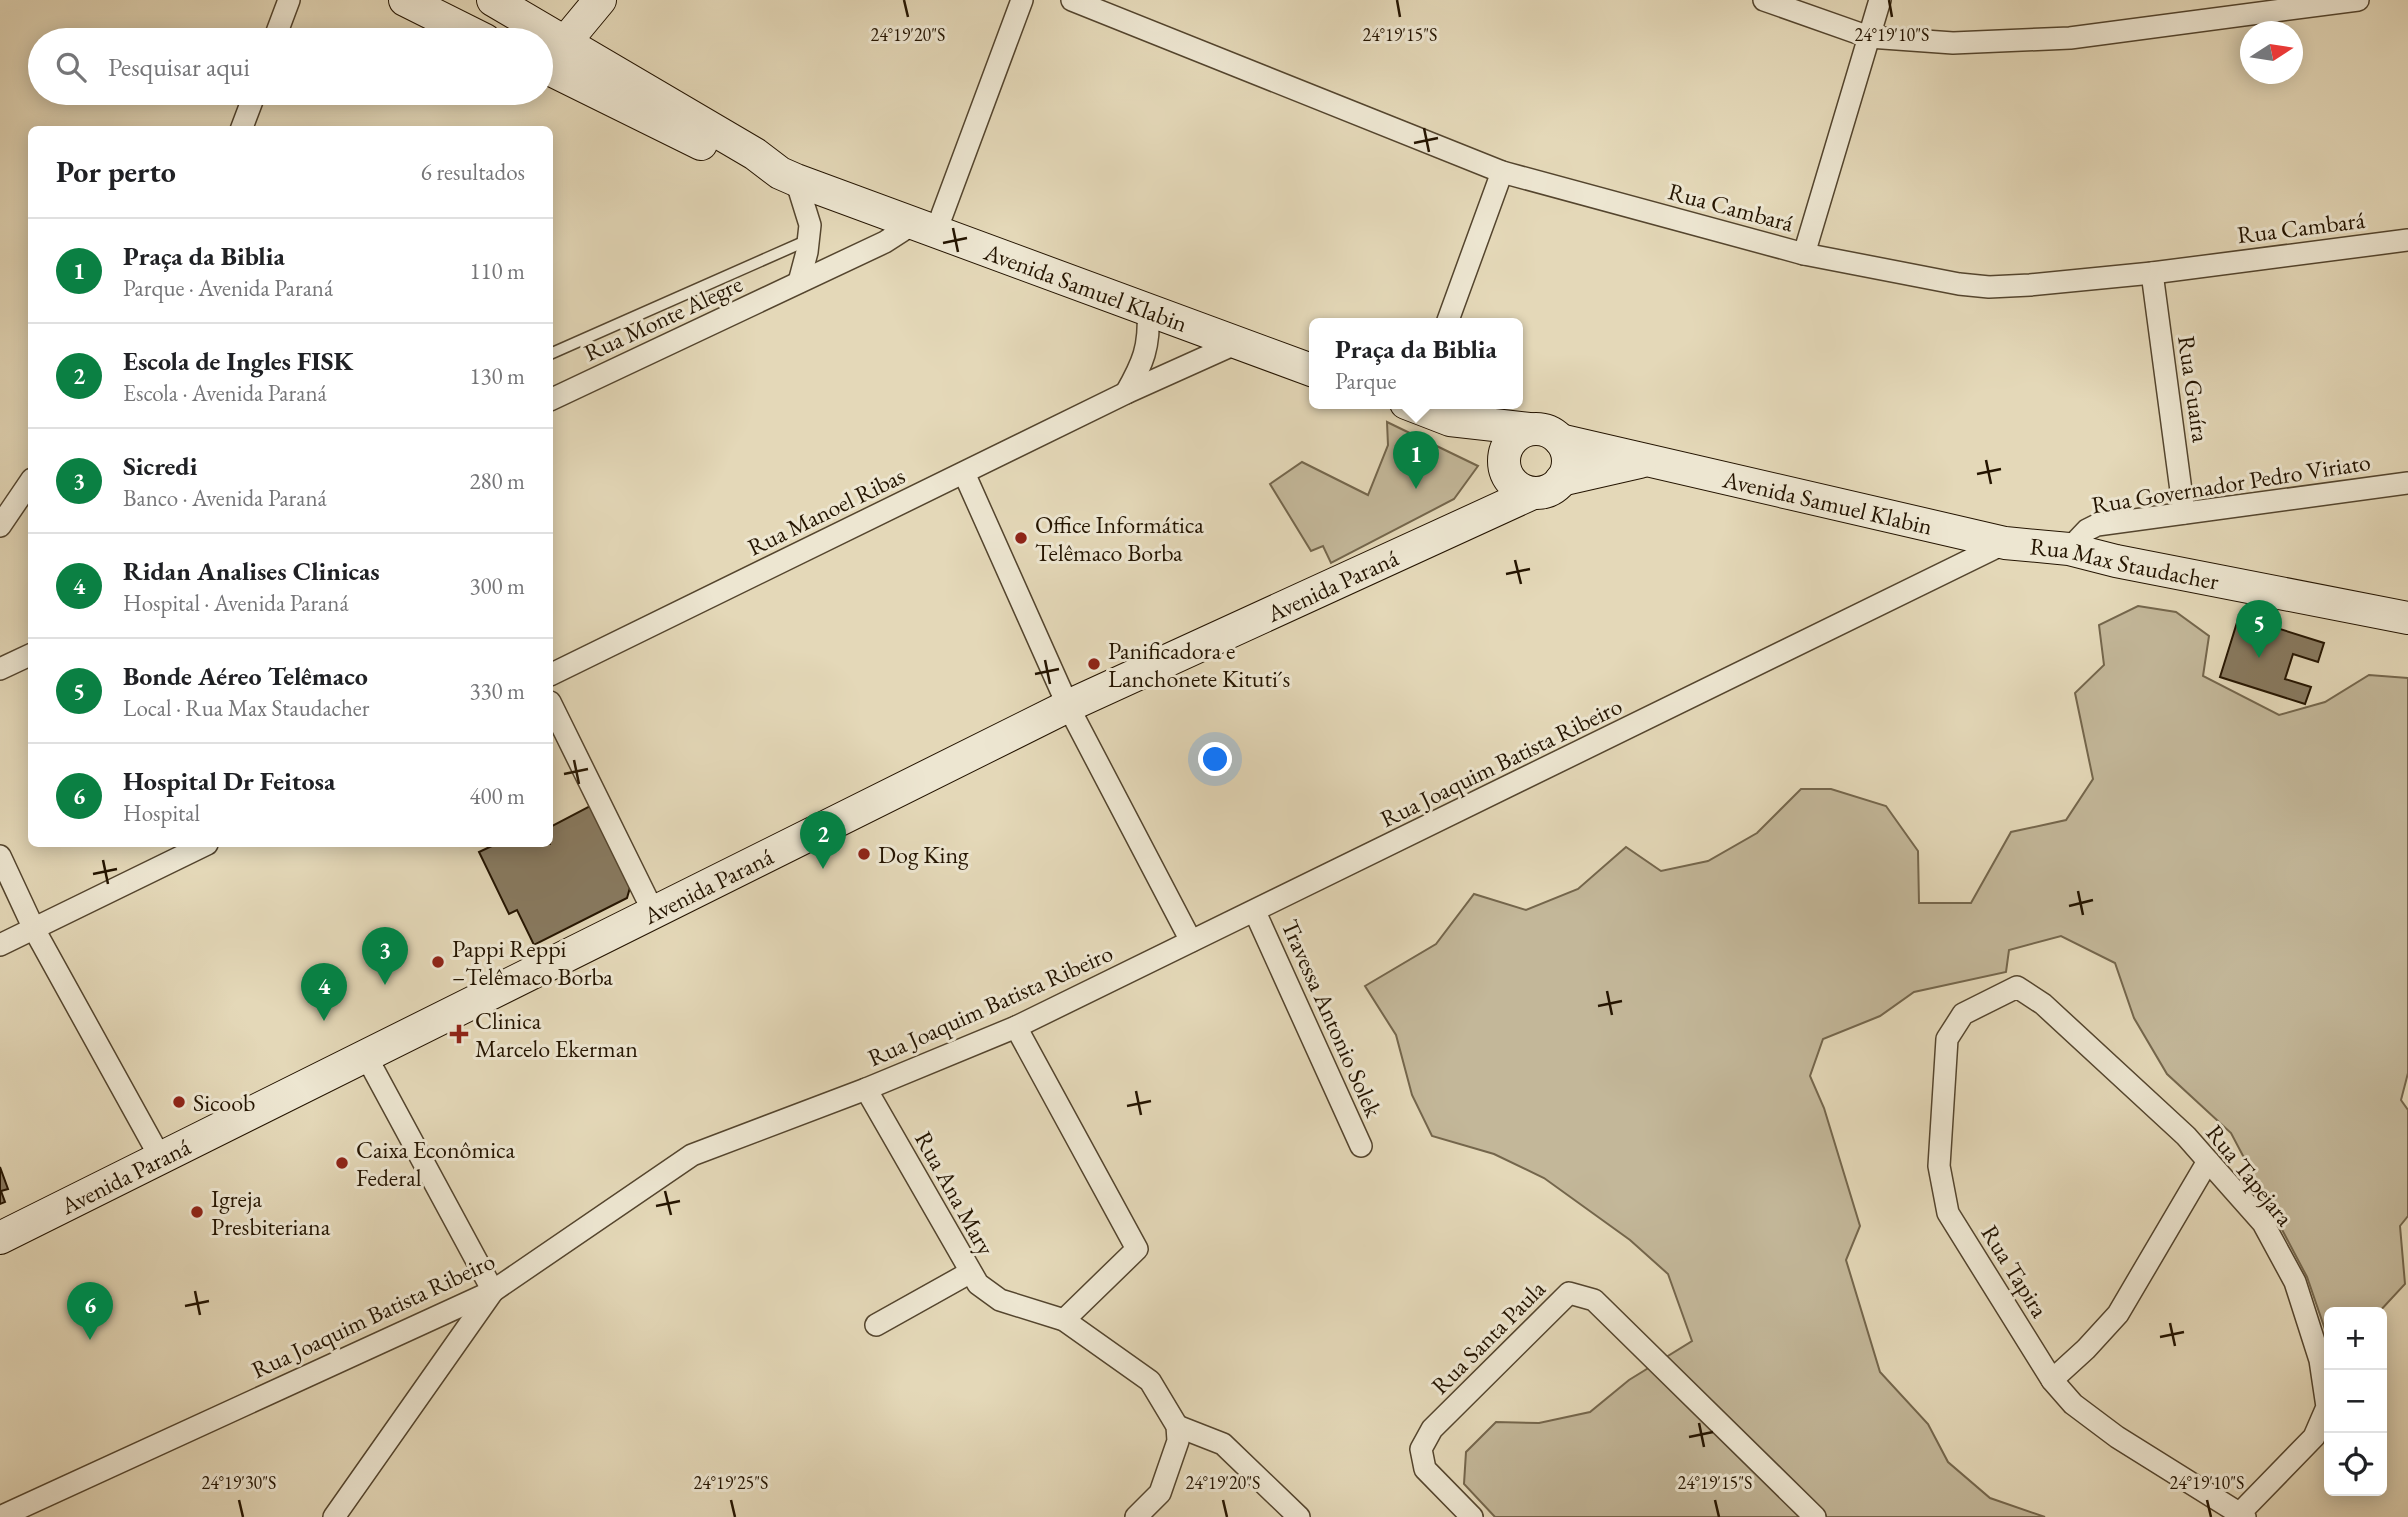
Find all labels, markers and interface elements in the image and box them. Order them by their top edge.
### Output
north arrow [2240,21,2303,84]
text: 24°19'20"S [871,23,945,46]
text: 24°19'15"S [1363,23,1437,46]
text: 24°19'10"S [1855,23,1929,46]
search box [28,28,553,105]
icon: search [52,48,90,86]
text: Pesquisar aqui [108,50,250,84]
text: Por perto [56,152,176,191]
text: 6 resultados [421,157,525,187]
street label: Rua Cambará [1665,175,1797,239]
street label: Rua Cambará [2235,204,2367,250]
street label: Avenida Samuel Klabin [979,235,1192,339]
text: Praça da Biblia [123,239,285,273]
text: 1 [73,256,85,286]
text: 110 m [469,256,525,286]
street label: Rua Monte Alegre [579,268,747,368]
text: Parque · Avenida Paraná [123,273,333,303]
popup [1309,318,1523,409]
text: Praça da Biblia [1335,332,1497,366]
street label: Rua Guaíra [2171,334,2217,445]
text: Escola de Ingles FISK [123,344,353,378]
text: 2 [73,361,85,391]
text: 130 m [469,361,525,391]
text: Parque [1335,366,1397,396]
text: Escola · Avenida Paraná [123,378,327,408]
pin: 1 [1393,431,1439,489]
street label: Rua Governador Pedro Viriato [2089,446,2373,520]
text: Sicredi [123,449,197,483]
street label: Rua Manoel Ribas [742,459,910,563]
street label: Avenida Samuel Klabin [1719,463,1936,541]
text: 3 [73,466,85,496]
text: 280 m [469,466,525,496]
text: Banco · Avenida Paraná [123,483,327,513]
place label: Office Informática Telêmaco Borba [1035,509,1204,568]
marker: Office Informática Telêmaco Borba [1013,530,1029,546]
street label: Rua Max Staudacher [2029,530,2222,596]
street label: Avenida Paraná [1261,541,1403,629]
text: Ridan Analises Clinicas [123,554,380,588]
text: 4 [73,571,85,601]
text: 300 m [469,571,525,601]
text: Hospital · Avenida Paraná [123,588,349,618]
pin: 5 [2236,600,2282,658]
place label: Panificadora e Lanchonete Kituti´s [1108,635,1290,694]
marker: Panificadora e Lanchonete Kituti´s [1086,656,1102,672]
text: Bonde Aéreo Telêmaco [123,659,368,693]
text: 5 [73,676,85,706]
text: 330 m [469,676,525,706]
street label: Rua Joaquim Batista Ribeiro [1375,690,1627,834]
text: Local · Rua Max Staudacher [123,693,369,723]
your location [1198,742,1232,776]
text: Hospital Dr Feitosa [123,764,335,798]
text: 6 [73,781,85,811]
text: 400 m [469,781,525,811]
text: Hospital [123,798,200,828]
pin: 2 [800,811,846,869]
place label: Dog King [878,839,969,870]
street label: Avenida Paraná [637,840,778,931]
marker: Dog King [856,846,872,862]
street label: Travessa Antonio Solek [1275,914,1390,1122]
pin: 3 [362,927,408,985]
place label: Pappi Reppi –Telêmaco Borba [452,933,613,992]
street label: Rua Joaquim Batista Ribeiro [863,937,1117,1073]
marker: Pappi Reppi –Telêmaco Borba [430,954,446,970]
pin: 4 [301,963,347,1021]
place label: Clinica Marcelo Ekerman [475,1005,638,1064]
marker: Clinica Marcelo Ekerman [449,1024,469,1044]
place label: Sicoob [193,1087,255,1118]
marker: Sicoob [171,1094,187,1110]
street label: Rua Tapejara [2200,1118,2301,1232]
street label: Rua Ana Mary [908,1126,1002,1261]
street label: Avenida Paraná [54,1130,196,1221]
place label: Caixa Econômica Federal [356,1134,515,1193]
marker: Caixa Econômica Federal [334,1155,350,1171]
place label: Igreja Presbiteriana [211,1183,331,1242]
marker: Igreja Presbiteriana [189,1204,205,1220]
street label: Rua Tapira [1975,1219,2056,1323]
street label: Rua Joaquim Batista Ribeiro [246,1245,500,1385]
street label: Rua Santa Paula [1424,1273,1552,1401]
pin: 6 [67,1282,113,1340]
map controls [2324,1307,2387,1496]
button: + [2324,1307,2387,1370]
button: − [2324,1370,2387,1433]
button: locate [2324,1433,2387,1496]
text: 24°19'30"S [202,1471,276,1494]
text: 24°19'25"S [694,1471,768,1494]
text: 24°19'20"S [1186,1471,1260,1494]
text: 24°19'15"S [1678,1471,1752,1494]
text: 24°19'10"S [2170,1471,2244,1494]

